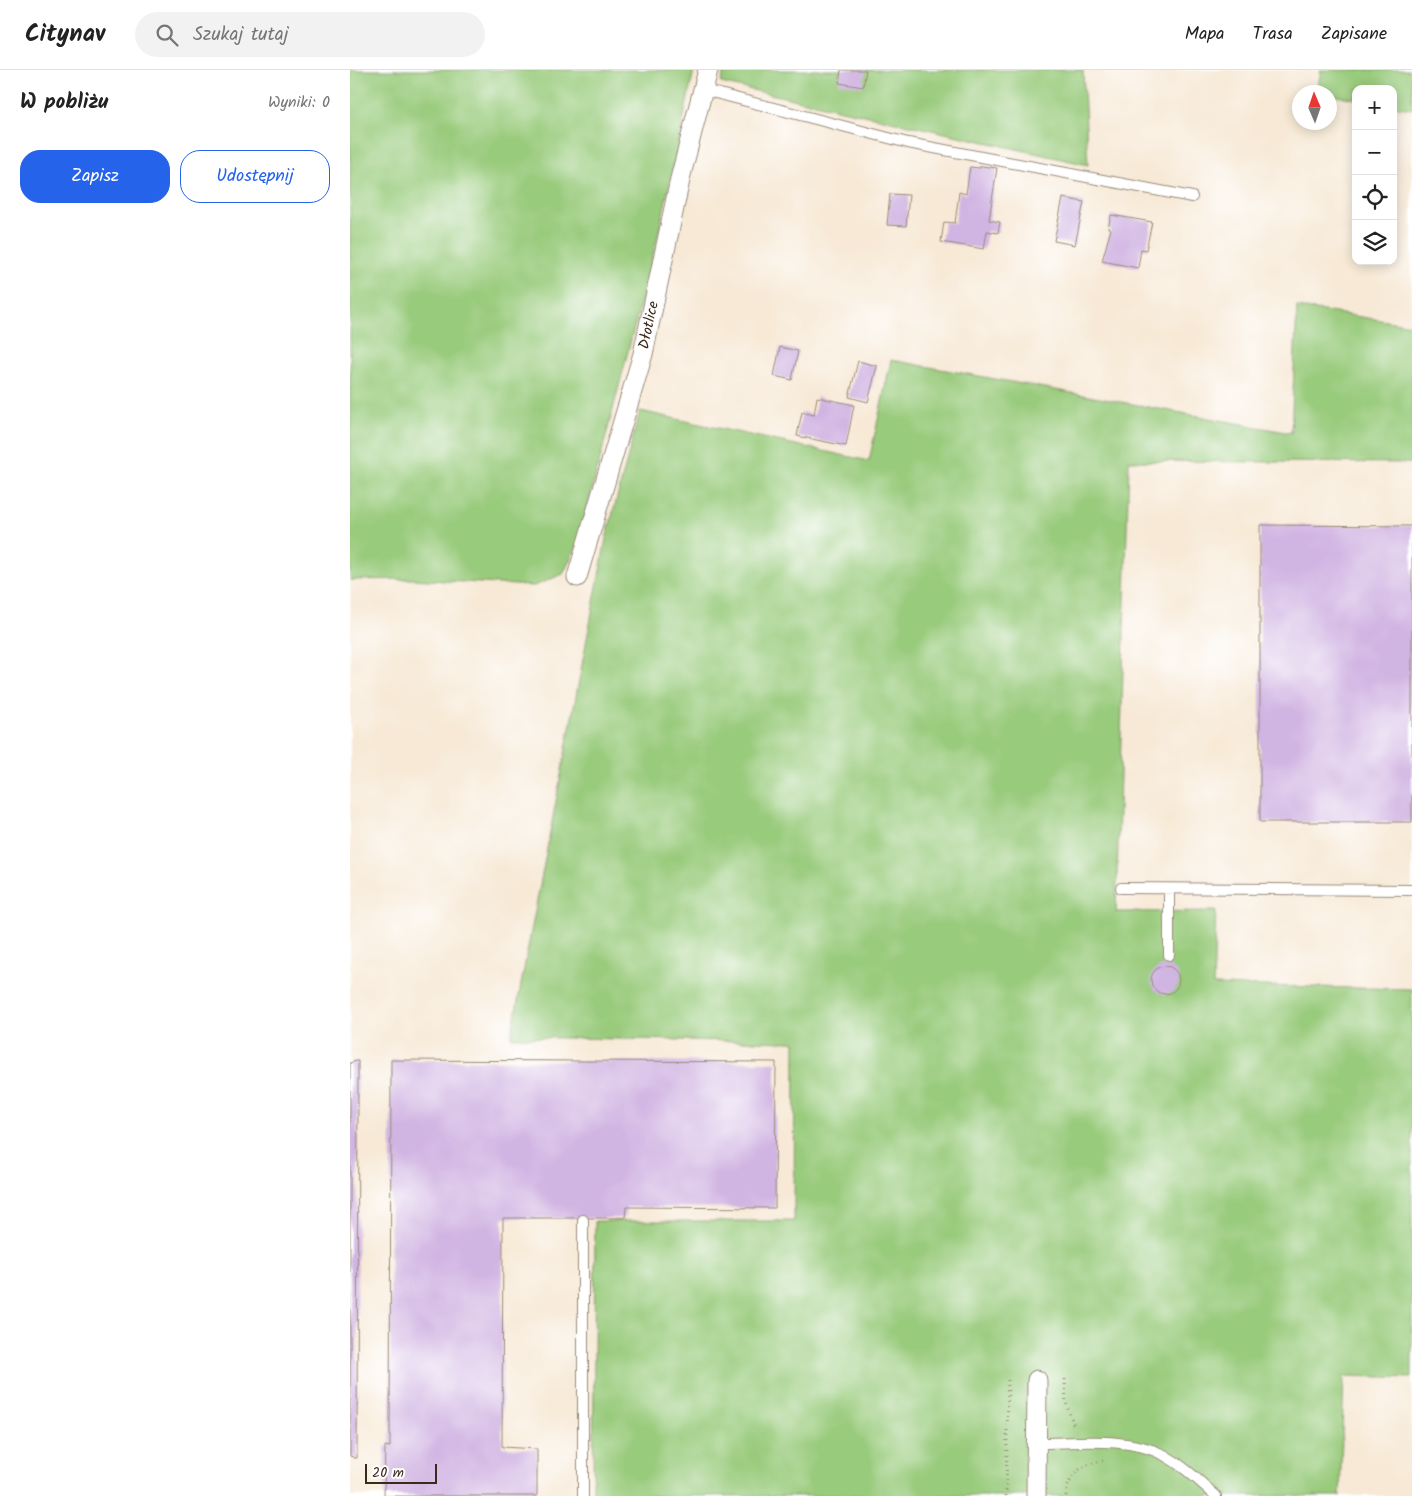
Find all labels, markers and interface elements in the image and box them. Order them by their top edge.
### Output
search box [135,12,485,57]
text: Citynav [25,15,105,54]
text: Szukaj tutaj [193,20,288,50]
text: Mapa [1185,20,1225,49]
text: Trasa [1253,20,1293,49]
text: Zapisane [1321,20,1387,49]
icon: search [153,21,181,49]
north arrow [1292,85,1337,130]
map controls [1352,85,1397,265]
button: + [1352,85,1397,130]
text: W pobliżu [20,86,108,119]
text: Wyniki: 0 [268,90,330,115]
button: − [1352,130,1397,175]
button: Zapisz [20,150,170,203]
button: Udostępnij [180,150,330,203]
button: locate [1352,175,1397,220]
button: layers [1352,220,1397,265]
street label: Dłotlice [632,299,666,351]
scale bar [365,1461,438,1484]
text: 20 m [372,1462,404,1484]

